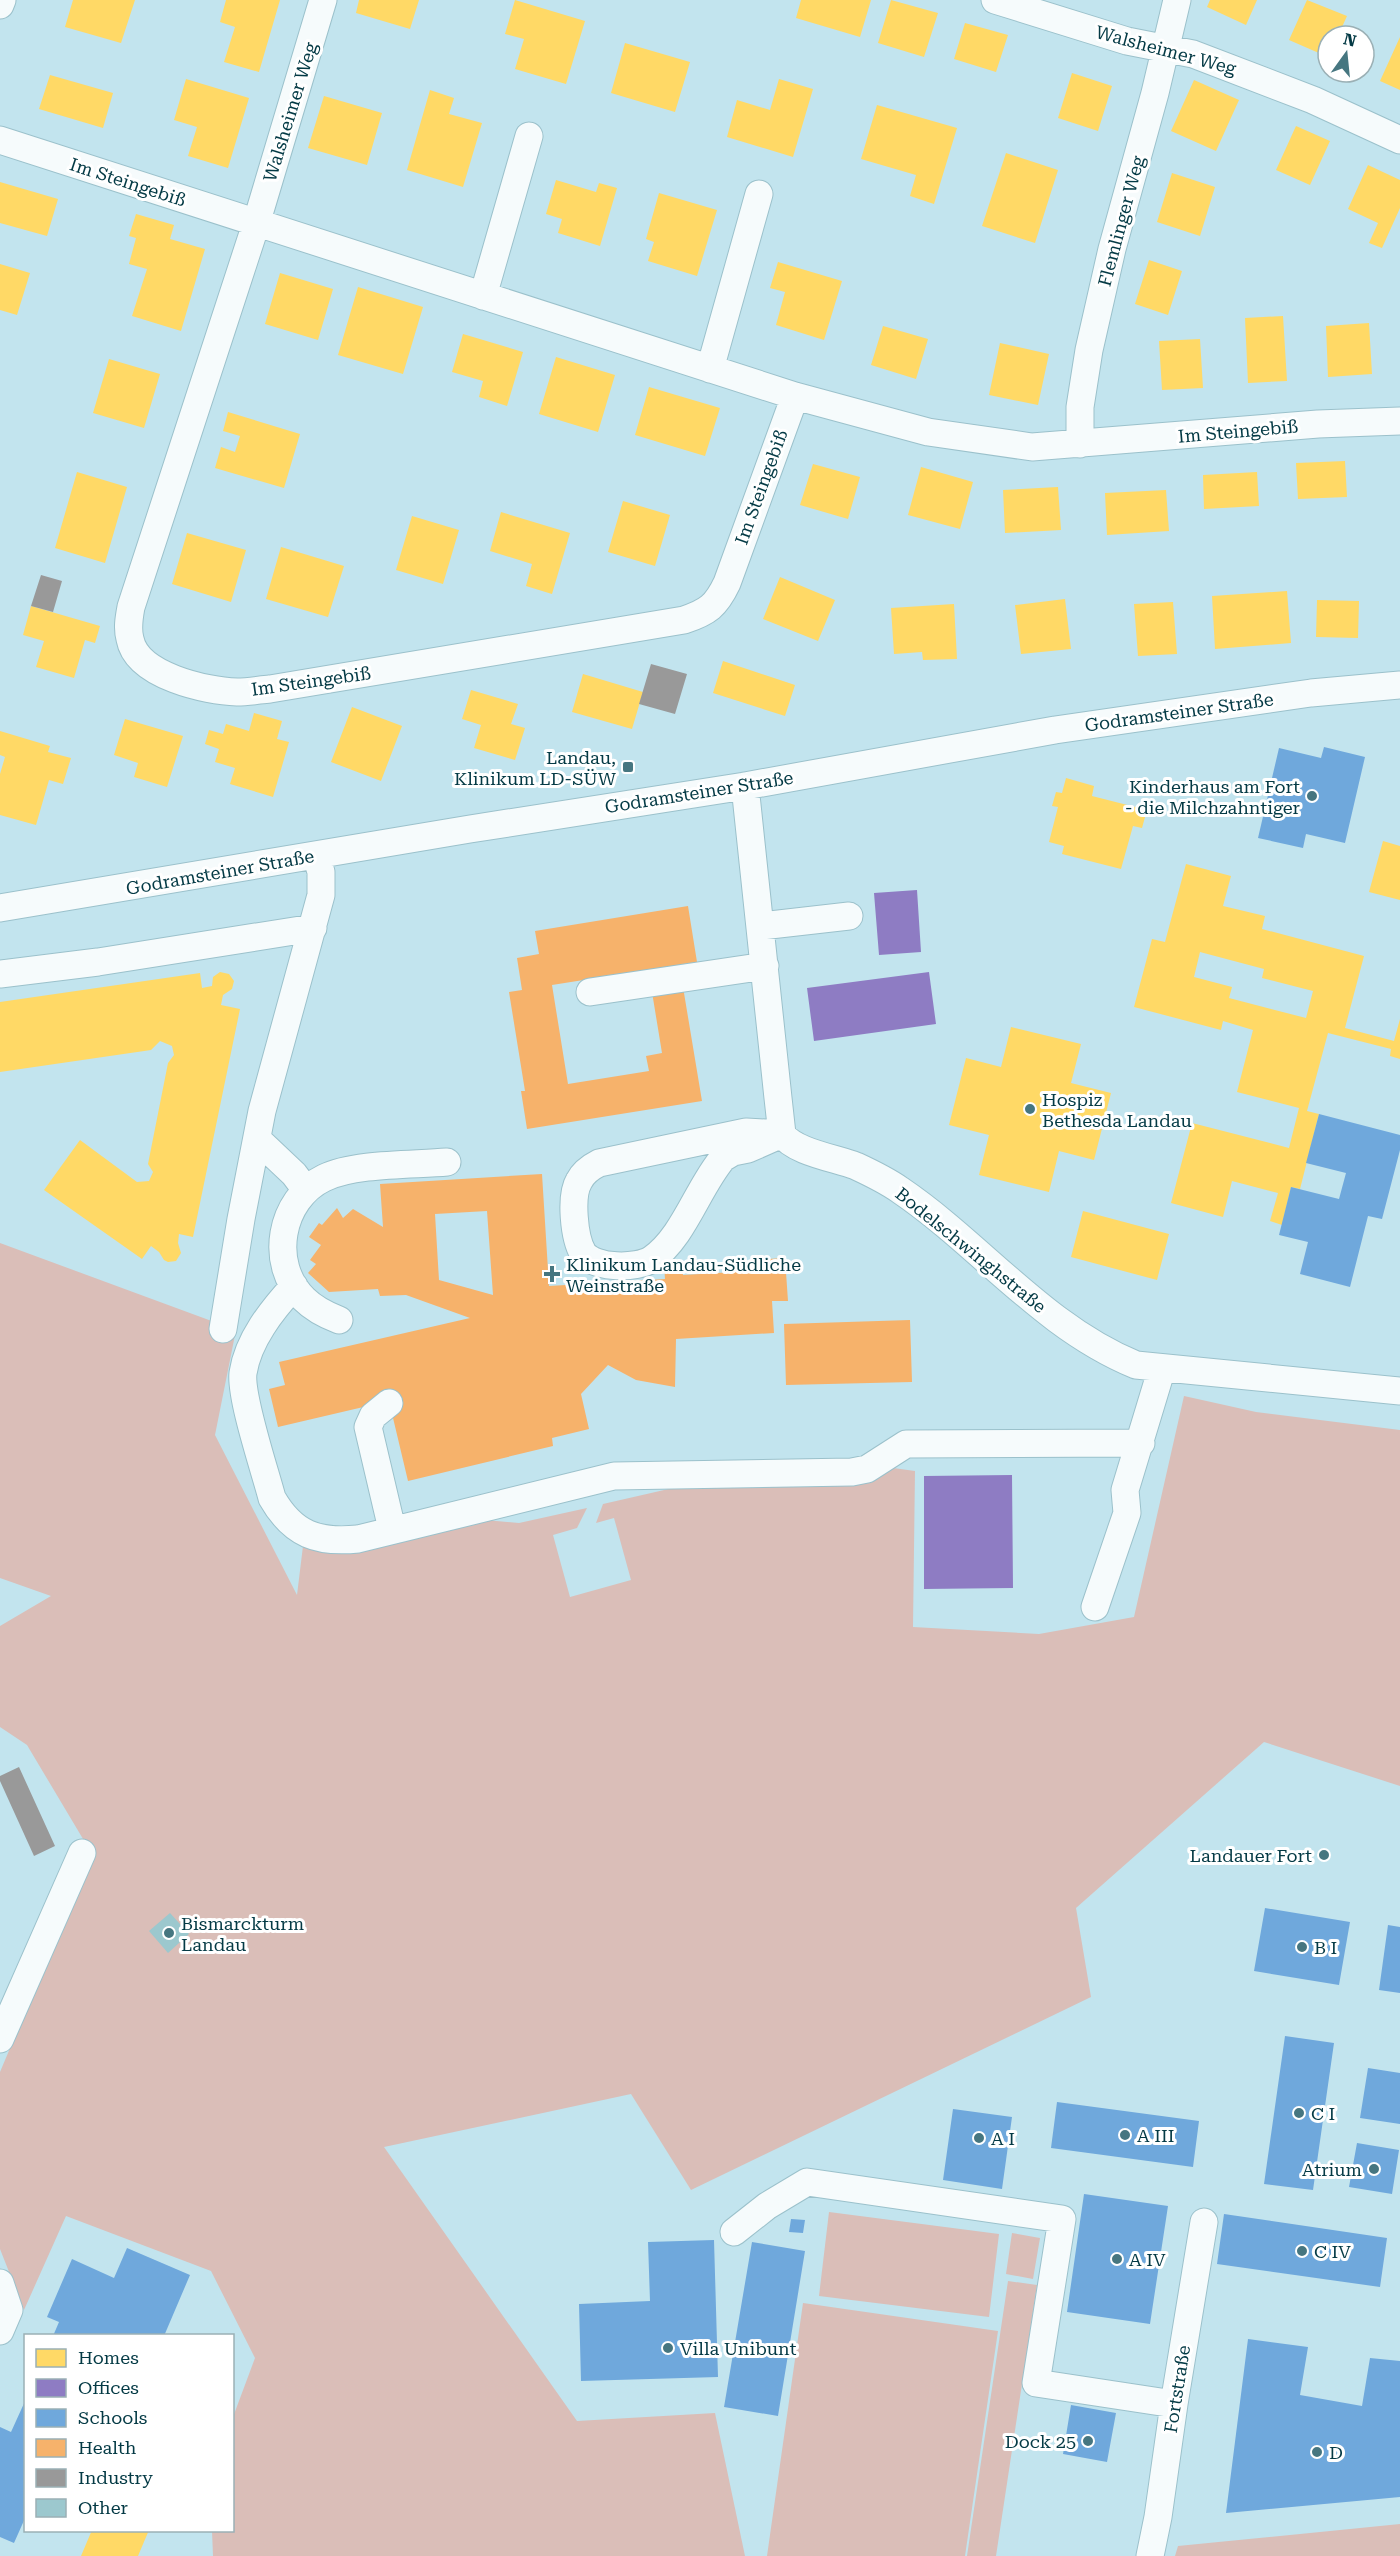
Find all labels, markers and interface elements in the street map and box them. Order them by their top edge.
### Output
street label: Walsheimer Weg [1094,21,1239,79]
north arrow [1316,24,1376,84]
text: N [1341,29,1358,51]
street label: Walsheimer Weg [259,39,321,184]
street label: Im Steingebiß [67,153,189,211]
street label: Flemlinger Weg [1093,153,1149,289]
street label: Im Steingebiß [1177,415,1299,447]
street label: Im Steingebiß [730,427,792,547]
street label: Im Steingebiß [250,662,372,700]
street label: Godramsteiner Straße [1083,688,1275,736]
place label: Landau, Klinikum LD-SÜW [454,747,617,789]
marker: Landau, Klinikum LD-SÜW [621,760,635,774]
street label: Godramsteiner Straße [603,767,795,817]
place label: Kinderhaus am Fort - die Milchzahntiger [1125,776,1300,818]
marker: Kinderhaus am Fort - die Milchzahntiger [1305,789,1319,803]
street label: Godramsteiner Straße [124,845,316,899]
place label: Hospiz Bethesda Landau [1042,1089,1192,1131]
marker: Hospiz Bethesda Landau [1023,1102,1037,1116]
street label: Bodelschwinghstraße [892,1183,1051,1317]
place label: Klinikum Landau-Südliche Weinstraße [566,1254,801,1296]
marker: Klinikum Landau-Südliche Weinstraße [543,1265,561,1283]
place label: Landauer Fort [1190,1845,1312,1866]
marker: Landauer Fort [1317,1848,1331,1862]
place label: Bismarckturm Landau [181,1913,304,1955]
marker: Bismarckturm Landau [162,1926,176,1940]
place label: B I [1314,1937,1337,1958]
marker: B I [1295,1940,1309,1954]
place label: C I [1311,2103,1335,2124]
marker: C I [1292,2106,1306,2120]
place label: A III [1137,2125,1174,2146]
place label: A I [991,2128,1015,2149]
marker: A III [1118,2128,1132,2142]
marker: A I [972,2131,986,2145]
place label: Atrium [1302,2159,1362,2180]
marker: Atrium [1367,2162,1381,2176]
place label: C IV [1314,2241,1351,2262]
marker: C IV [1295,2244,1309,2258]
place label: A IV [1129,2249,1166,2270]
marker: A IV [1110,2252,1124,2266]
legend [24,2334,234,2532]
place label: Villa Unibunt [680,2338,797,2359]
marker: Villa Unibunt [661,2341,675,2355]
street label: Fortstraße [1160,2343,1194,2434]
text: Homes [78,2347,139,2368]
text: Offices [78,2377,139,2398]
text: Schools [78,2407,147,2428]
place label: Dock 25 [1005,2431,1076,2452]
marker: Dock 25 [1081,2434,1095,2448]
text: Health [78,2437,137,2458]
place label: D [1329,2442,1343,2463]
marker: D [1310,2445,1324,2459]
text: Industry [78,2467,153,2488]
text: Other [78,2497,128,2518]

